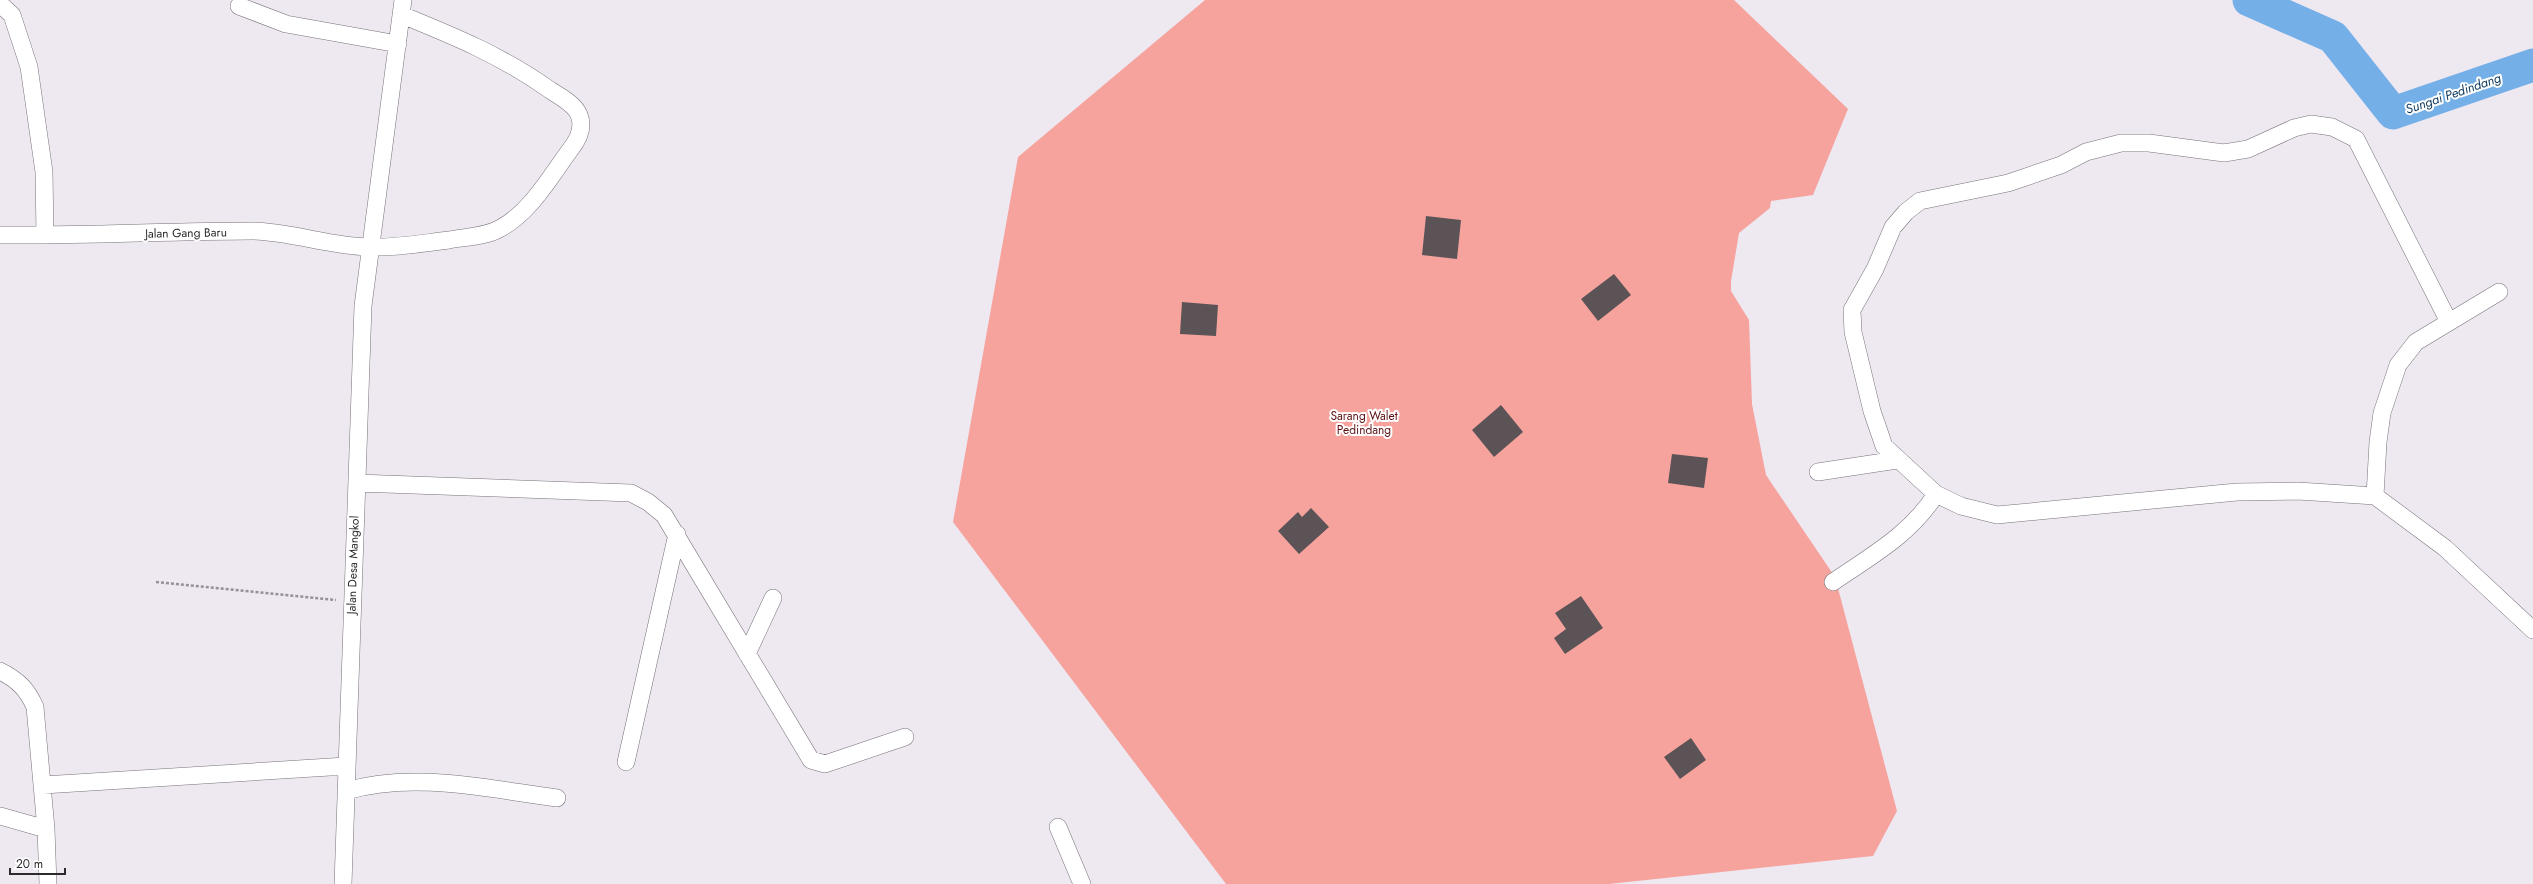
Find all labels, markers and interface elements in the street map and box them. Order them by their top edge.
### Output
water label: Sungai Pedindang [2403,68,2504,119]
street label: Jalan Gang Baru [143,223,227,243]
park label: Sarang Walet Pedindang [1330,407,1398,439]
street label: Jalan Desa Mangkol [342,515,364,617]
scale bar [10,850,65,876]
text: 20 m [16,855,43,873]

